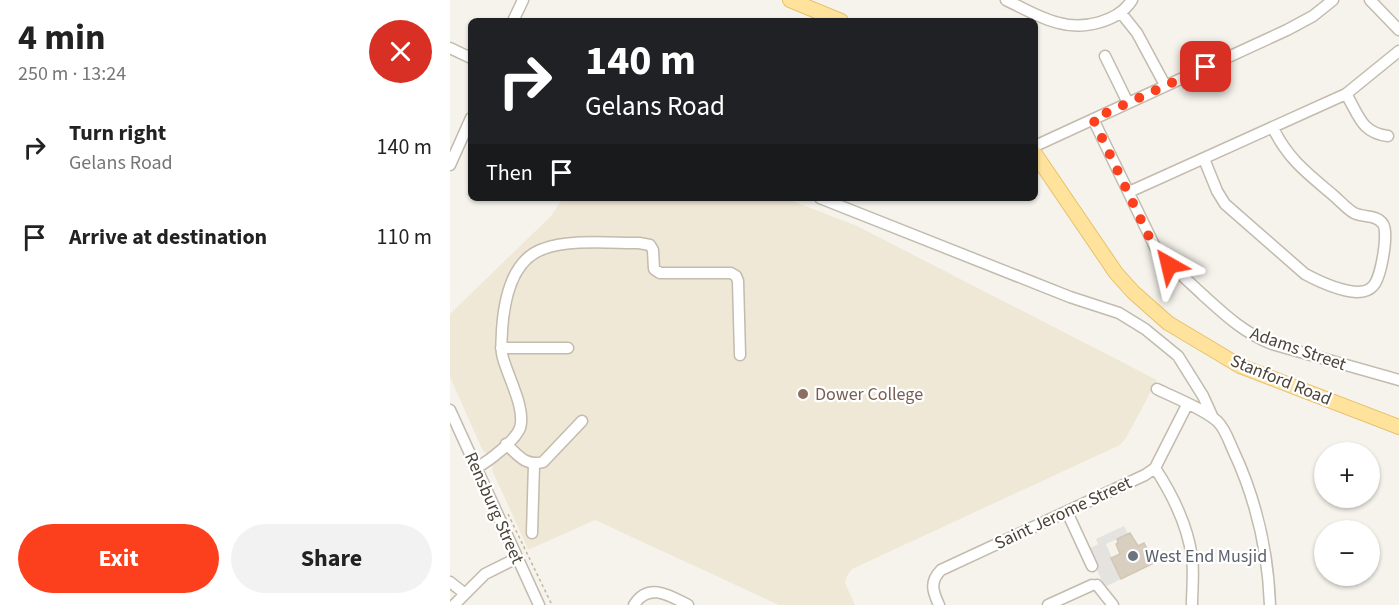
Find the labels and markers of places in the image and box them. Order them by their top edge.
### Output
pin [1180,41,1231,92]
place label: Dower College [815,382,923,407]
marker: Dower College [796,387,810,401]
place label: West End Musjid [1145,544,1267,569]
marker: West End Musjid [1126,549,1140,563]

